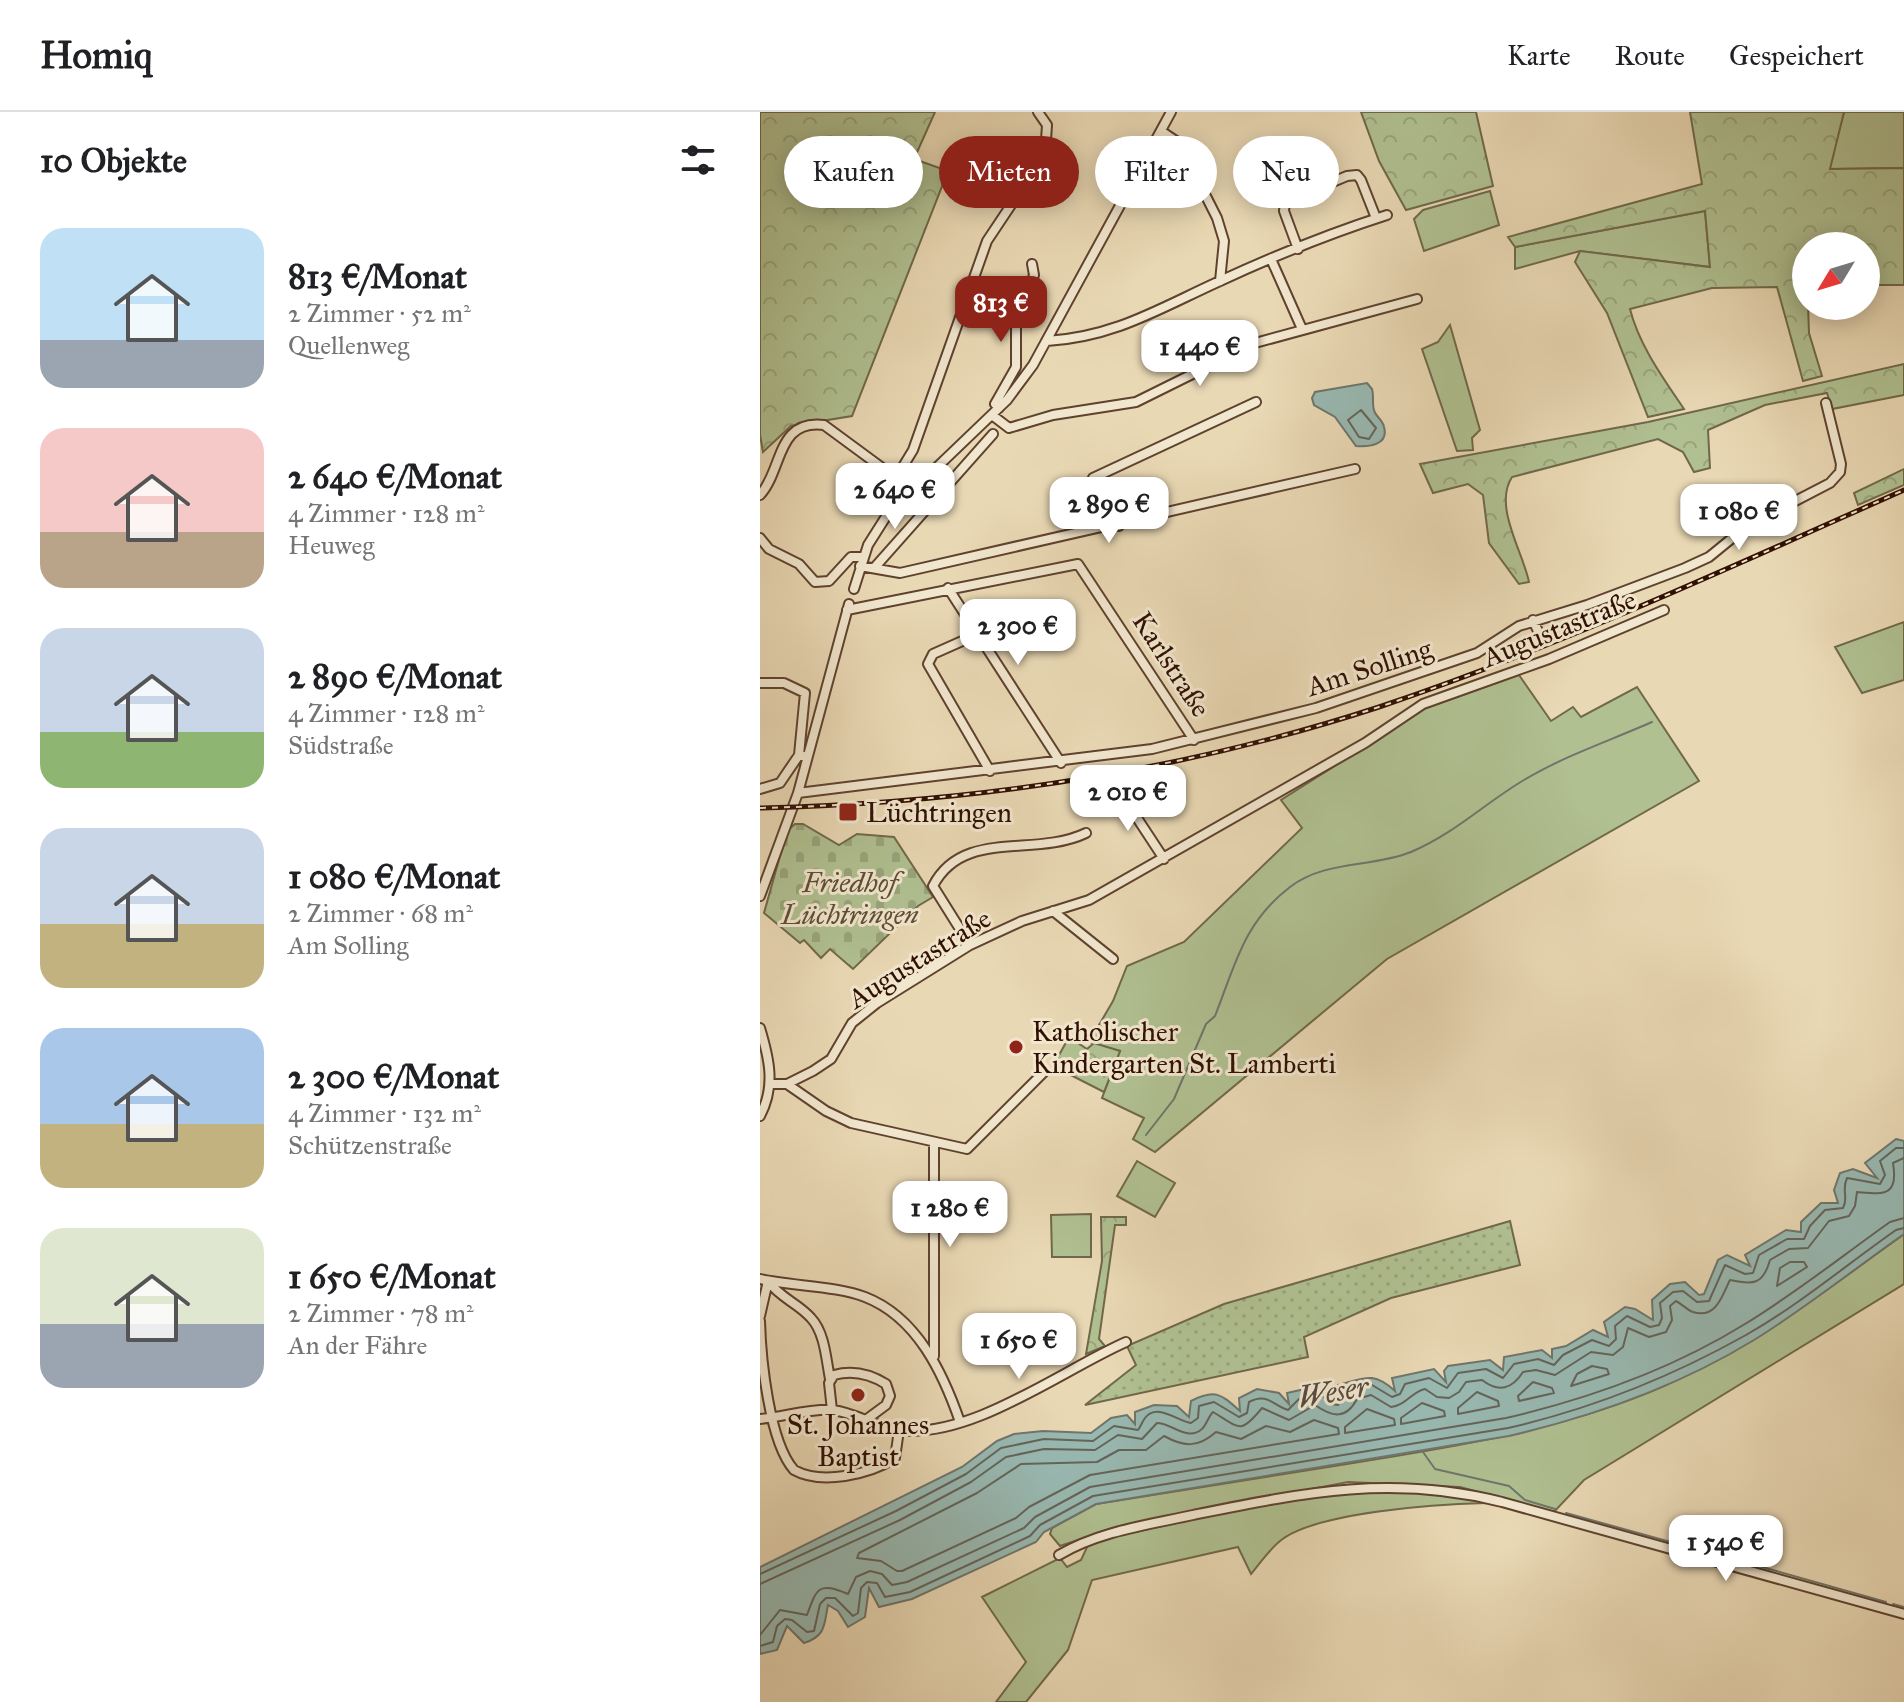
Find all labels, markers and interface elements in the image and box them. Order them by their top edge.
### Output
text: Homiq [40,32,152,78]
text: Karte [1507,38,1571,73]
text: Route [1615,38,1685,73]
text: Gespeichert [1729,38,1864,73]
chip: Kaufen [784,136,923,208]
chip: Mieten [939,136,1079,208]
chip: Filter [1095,136,1217,208]
chip: Neu [1233,136,1339,208]
icon: filters [676,138,720,182]
text: 10 Objekte [40,140,187,181]
north arrow [1792,232,1880,320]
map controls [1792,232,1880,320]
text: 813 €/Monat [288,256,467,297]
icon: home [104,260,200,356]
pin: 813 € [945,276,1057,344]
text: 813 € [973,286,1029,318]
text: 2 Zimmer · 52 m² [288,297,471,329]
pin: 1 440 € [1126,320,1274,388]
text: Quellenweg [288,329,409,361]
text: 1 440 € [1159,330,1241,362]
text: 2 640 €/Monat [288,456,502,497]
icon: home [104,460,200,556]
pin: 2 640 € [821,463,969,531]
text: 2 640 € [854,473,936,505]
pin: 2 890 € [1035,477,1183,545]
pin: 1 080 € [1665,484,1813,552]
text: 2 890 € [1068,487,1150,519]
text: 1 080 € [1698,494,1780,526]
text: 4 Zimmer · 128 m² [288,497,484,529]
text: Heuweg [288,529,375,561]
street label: Augustastraße [1476,582,1641,675]
pin: 2 300 € [944,599,1092,667]
street label: Karlstraße [1125,605,1218,723]
text: 2 300 € [978,609,1058,641]
street label: Am Solling [1301,630,1437,704]
text: 2 890 €/Monat [288,656,502,697]
icon: home [104,660,200,756]
text: 4 Zimmer · 128 m² [288,697,484,729]
text: Südstraße [288,729,394,761]
pin: 2 010 € [1054,765,1202,833]
text: 2 010 € [1088,775,1168,807]
place label: Lüchtringen [866,795,1012,830]
marker: Lüchtringen [837,801,859,823]
text: 1 080 €/Monat [288,856,500,897]
icon: home [104,860,200,956]
park label: Friedhof Lüchtringen [779,865,919,932]
text: 2 Zimmer · 68 m² [288,897,473,929]
street label: Augustastraße [840,901,997,1017]
text: Am Solling [288,929,409,961]
place label: Katholischer Kindergarten St. Lamberti [1032,1014,1337,1081]
marker: Katholischer Kindergarten St. Lamberti [1007,1038,1025,1056]
text: 2 300 €/Monat [288,1056,499,1097]
icon: home [104,1060,200,1156]
text: 4 Zimmer · 132 m² [288,1097,481,1129]
text: Schützenstraße [288,1129,452,1161]
pin: 1 280 € [876,1181,1024,1249]
text: 1 280 € [910,1191,990,1223]
text: 1 650 €/Monat [288,1256,496,1297]
icon: home [104,1260,200,1356]
text: 2 Zimmer · 78 m² [288,1297,474,1329]
pin: 1 650 € [945,1313,1093,1381]
text: 1 650 € [980,1323,1058,1355]
text: An der Fähre [288,1329,427,1361]
water label: Weser [1295,1368,1373,1416]
marker: St. Johannes Baptist [849,1386,867,1404]
place label: St. Johannes Baptist [787,1407,929,1474]
pin: 1 540 € [1652,1515,1800,1583]
text: 1 540 € [1687,1525,1765,1557]

